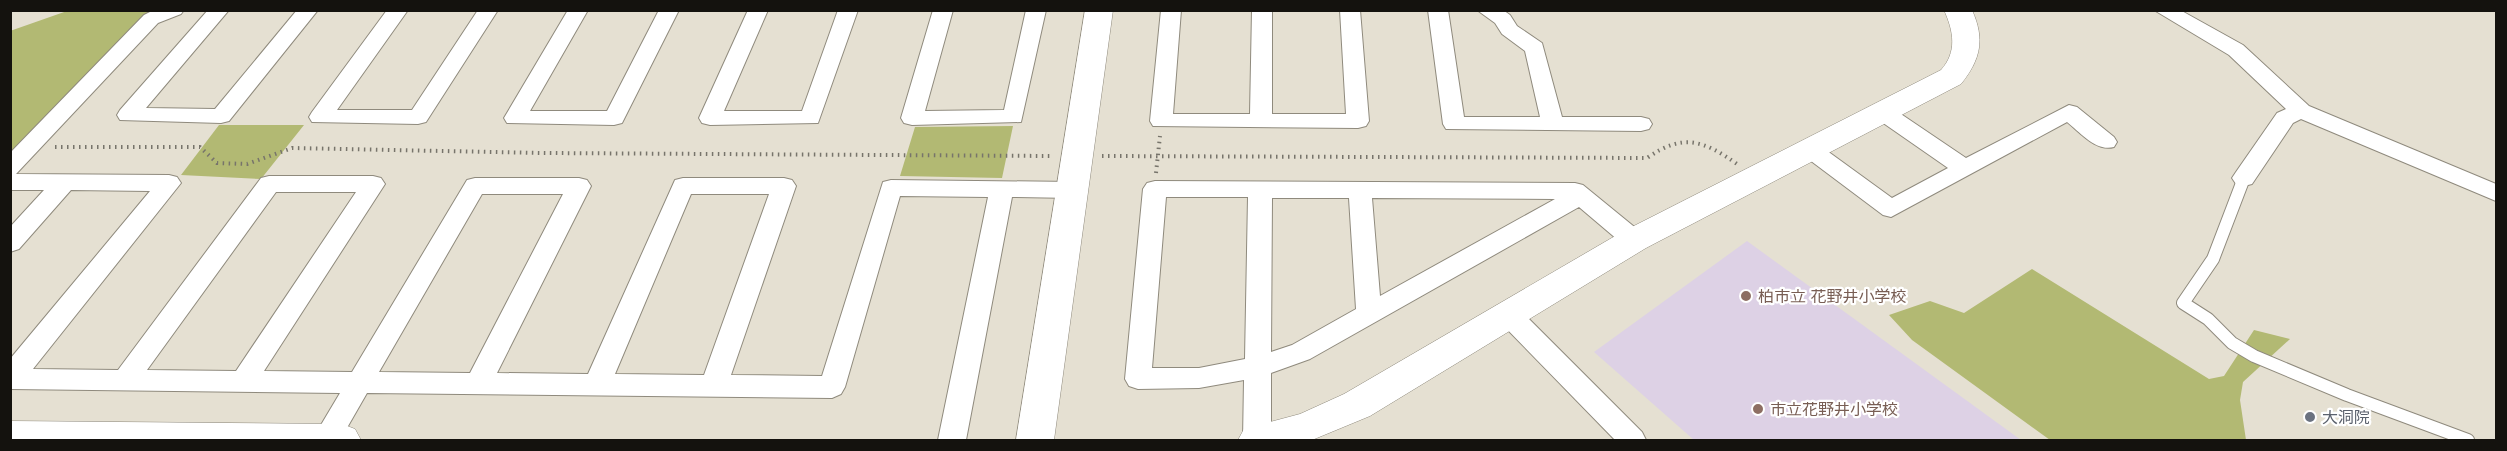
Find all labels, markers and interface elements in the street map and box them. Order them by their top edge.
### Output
place label: 柏市立 花野井小学校 [1758,286,1907,306]
marker: 柏市立 花野井小学校 [1739,289,1753,303]
place label: 市立花野井小学校 [1770,399,1898,419]
marker: 市立花野井小学校 [1751,402,1765,416]
place label: 大洞院 [2322,407,2370,427]
marker: 大洞院 [2303,410,2317,424]

